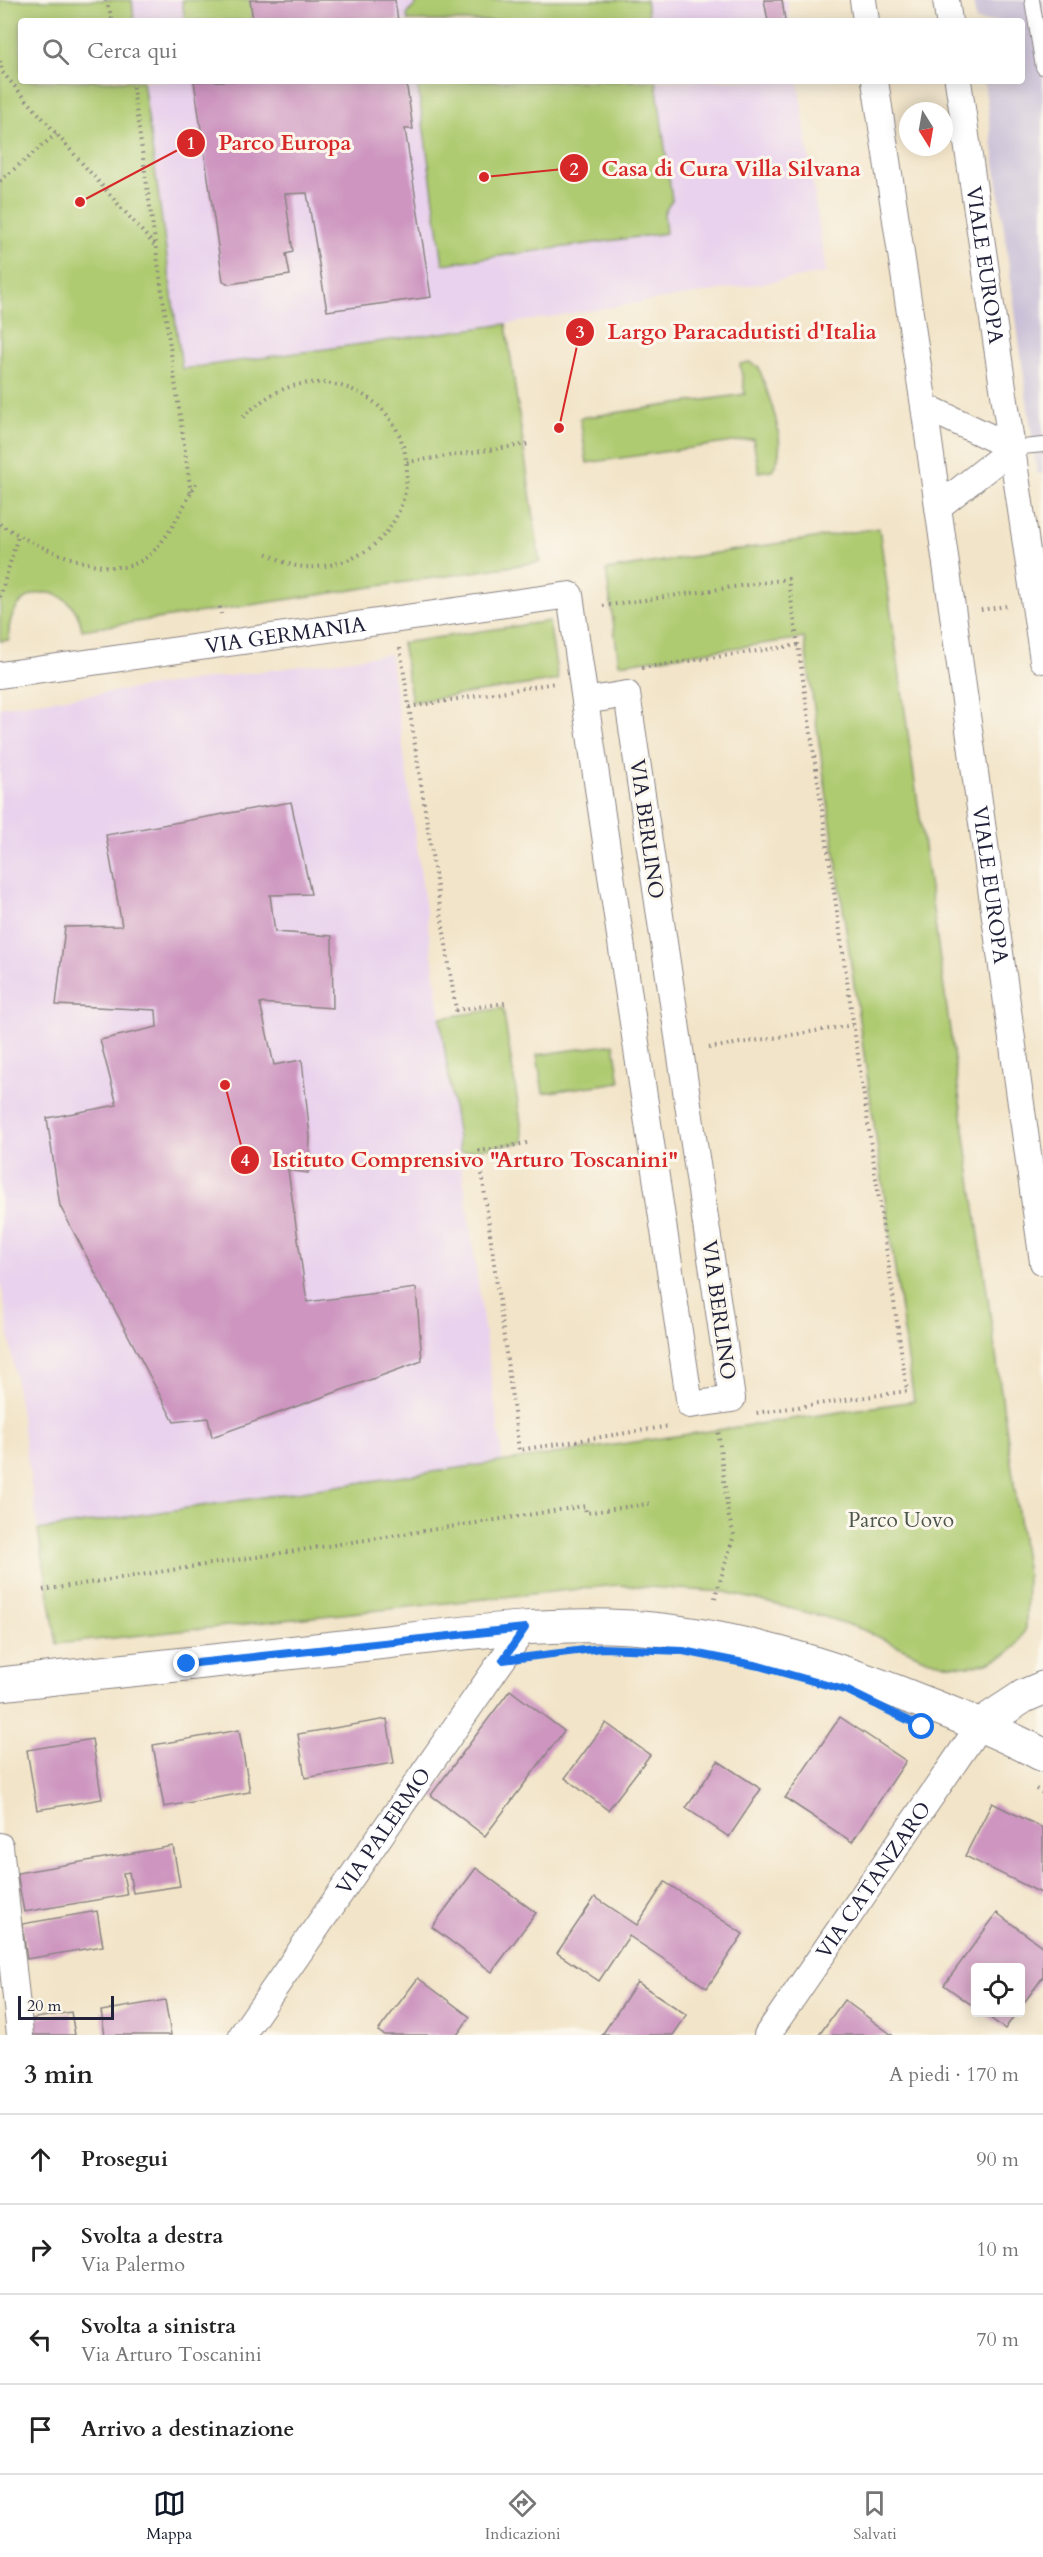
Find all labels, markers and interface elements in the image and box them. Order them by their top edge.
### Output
search box [18,18,1025,84]
icon: search [39,35,72,68]
text: Cerca qui [87,36,177,66]
north arrow [899,102,953,156]
callout: Parco Europa [176,123,363,163]
text: Parco Europa [219,128,352,158]
text: 1 [186,131,196,156]
callout: Casa di Cura Villa Silvana [559,148,873,188]
text: Casa di Cura Villa Silvana [601,154,861,184]
text: 2 [569,157,579,182]
street label: VIALE EUROPA [959,184,1010,346]
callout: Largo Paracadutisti d'Italia [565,312,888,352]
text: Largo Paracadutisti d'Italia [607,317,877,347]
text: 3 [575,320,585,345]
street label: VIA GERMANIA [203,610,368,661]
street label: VIA BERLINO [622,757,671,901]
street label: VIALE EUROPA [965,804,1015,966]
callout: Istituto Comprensivo "Arturo Toscanini" [230,1140,690,1180]
text: Istituto Comprensivo "Arturo Toscanini" [272,1145,678,1175]
text: 4 [240,1148,250,1173]
street label: VIA BERLINO [694,1238,743,1382]
park label: Parco Uovo [848,1506,954,1535]
route end [173,1650,199,1676]
route start [908,1713,934,1739]
street label: VIA PALERMO [329,1762,438,1901]
street label: VIA CATANZARO [809,1796,938,1965]
map controls [971,1963,1025,2017]
button: locate [971,1963,1025,2017]
scale bar [18,1993,114,2020]
text: 20 m [27,1995,61,2017]
text: 3 min [24,2057,93,2092]
text: A piedi · 170 m [889,2061,1019,2088]
icon: ahead [24,2143,57,2176]
text: Prosegui [81,2144,168,2174]
text: 90 m [976,2146,1019,2173]
text: Svolta a destra [81,2221,223,2251]
icon: right [24,2233,57,2266]
text: 10 m [976,2236,1019,2263]
text: Via Palermo [81,2251,185,2278]
text: Svolta a sinistra [81,2311,236,2341]
icon: left [24,2323,57,2356]
text: 70 m [976,2326,1019,2353]
text: Via Arturo Toscanini [81,2341,262,2368]
icon: arrive [24,2413,57,2446]
text: Arrivo a destinazione [81,2414,294,2444]
tab: Mappa [146,2487,192,2545]
tab: Indicazioni [485,2487,561,2545]
tab: Salvati [853,2487,897,2545]

